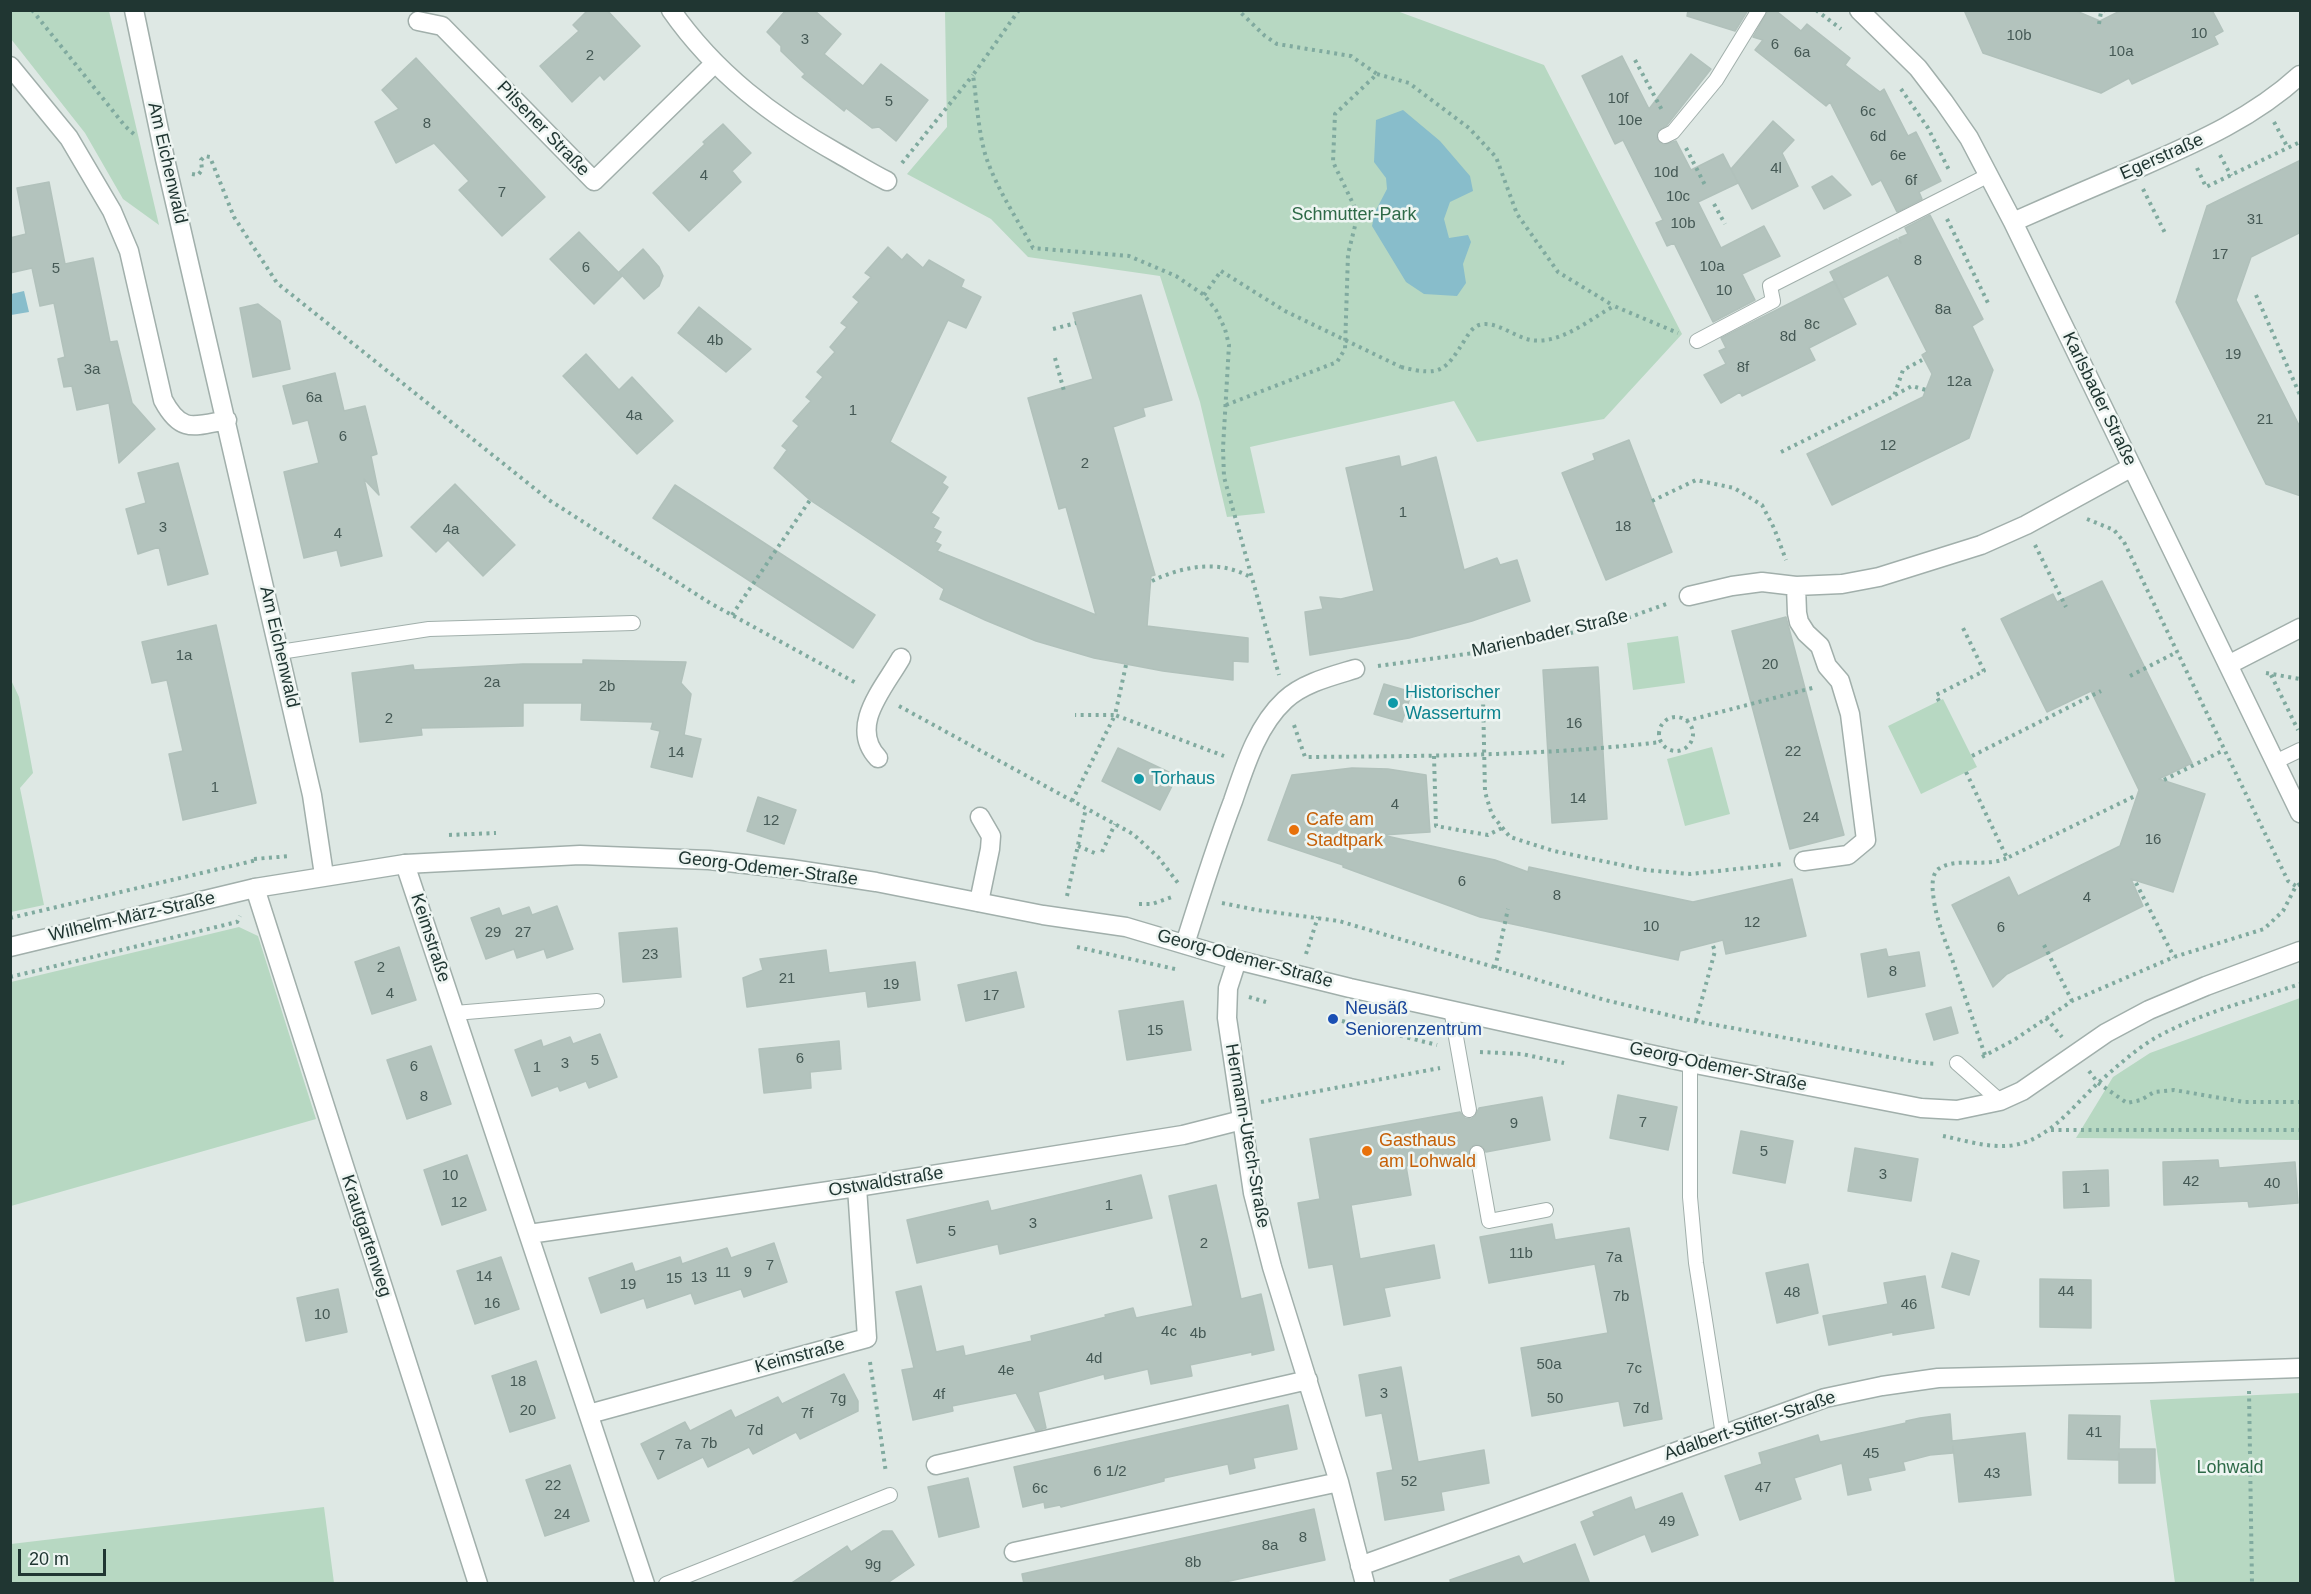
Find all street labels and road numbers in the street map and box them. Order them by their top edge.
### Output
street label: Pilsener Straße [492,77,594,181]
street label: Am Eichenwald [143,100,191,226]
street label: Egerstraße [2117,129,2207,185]
street label: Karlsbader Straße [2057,329,2141,469]
street label: Am Eichenwald [255,584,303,710]
street label: Marienbader Straße [1470,605,1630,663]
street label: Georg-Odemer-Straße [677,847,859,891]
street label: Wilhelm-März-Straße [47,887,217,947]
street label: Keimstraße [406,891,454,985]
street label: Georg-Odemer-Straße [1155,925,1335,993]
street label: Georg-Odemer-Straße [1627,1038,1809,1096]
street label: Hermann-Utech-Straße [1220,1042,1274,1230]
street label: Ostwaldstraße [827,1162,945,1202]
street label: Krautgartenweg [336,1172,396,1300]
street label: Keimstraße [753,1334,847,1378]
street label: Adalbert-Stifter-Straße [1661,1386,1839,1466]

